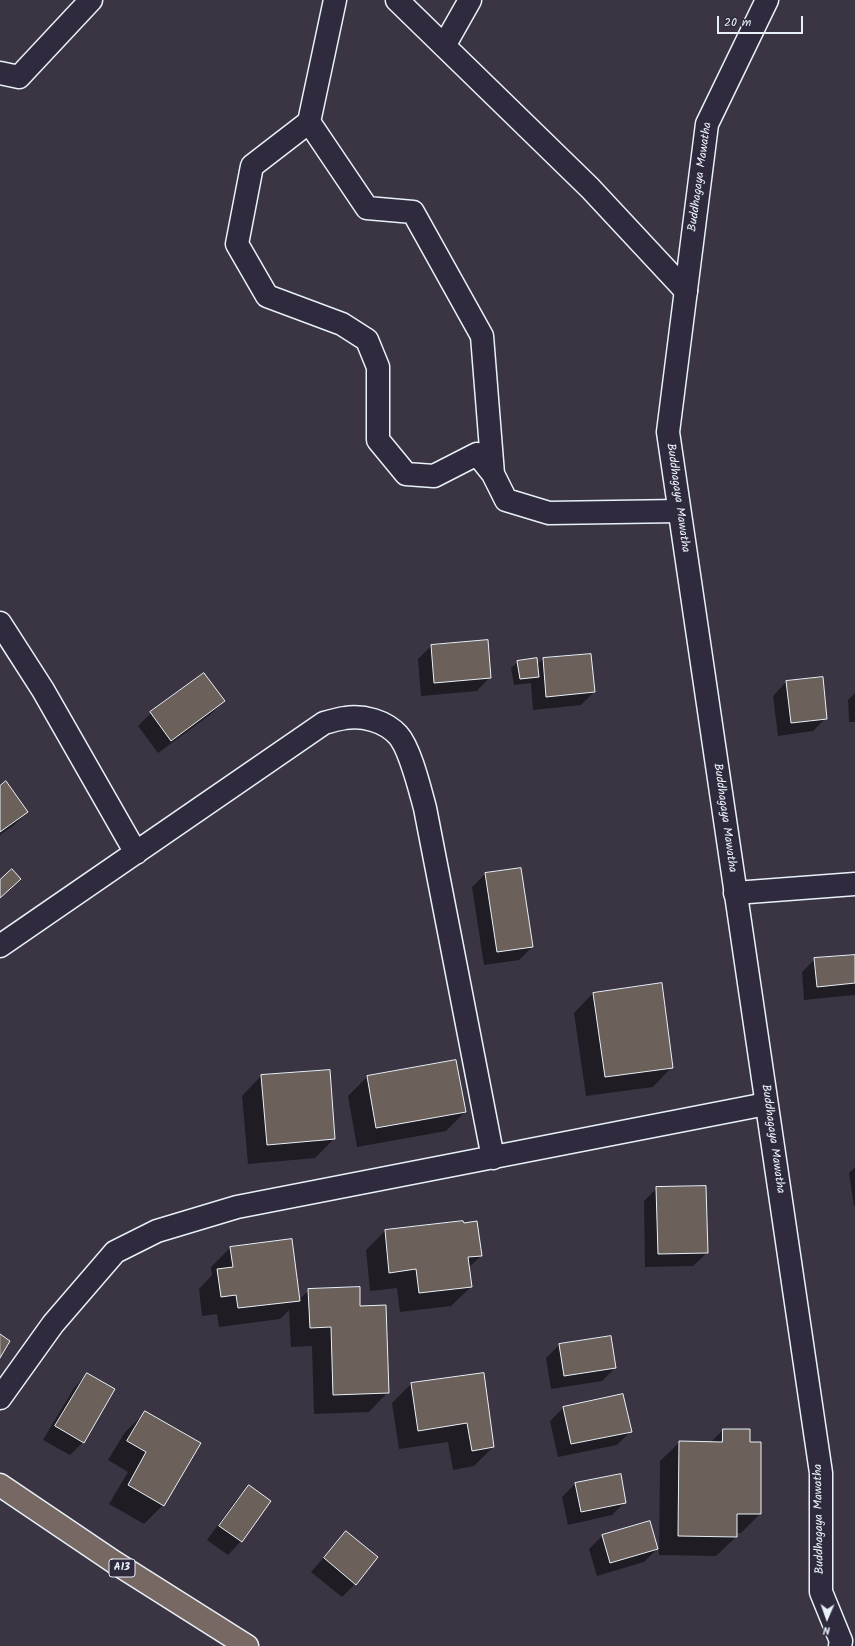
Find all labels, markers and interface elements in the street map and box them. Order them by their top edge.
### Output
scale bar [719,8,805,34]
text: 20 m [724,13,751,32]
street label: Buddhagaya Mawatha [686,121,716,233]
street label: Buddhagaya Mawatha [662,442,692,554]
street label: Buddhagaya Mawatha [709,762,739,874]
street label: Buddhagaya Mawatha [757,1083,787,1195]
street label: Buddhagaya Mawatha [812,1464,828,1574]
road number: A13 [109,1559,135,1577]
north arrow [807,1598,847,1638]
text: N [823,1621,830,1639]

